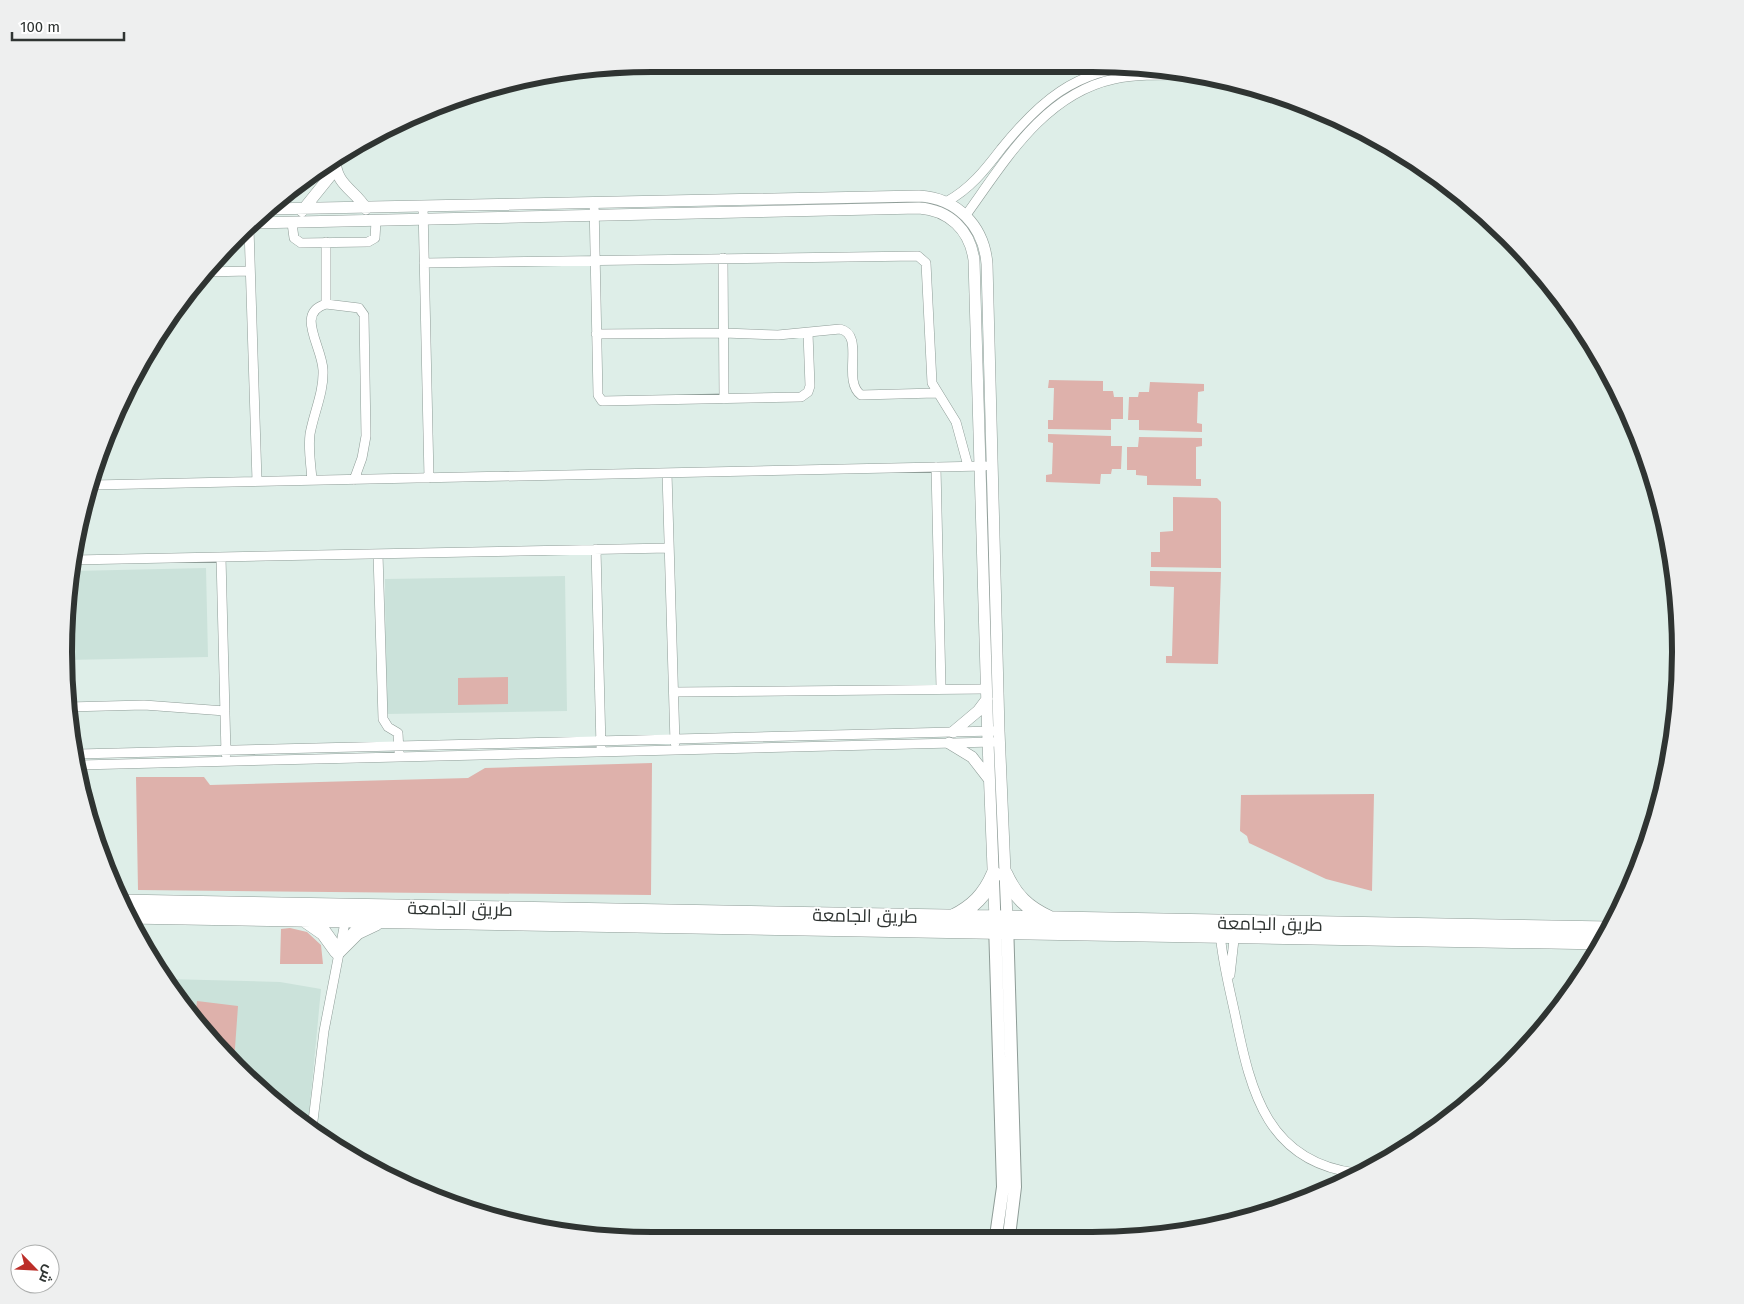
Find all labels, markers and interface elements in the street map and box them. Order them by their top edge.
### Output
scale bar [12,10,125,42]
text: 100 m [20,18,60,36]
street label: طريق الجامعة [407,897,513,922]
street label: طريق الجامعة [812,904,918,929]
street label: طريق الجامعة [1217,912,1323,937]
north arrow [10,1244,60,1294]
text: ش [35,1262,58,1286]

